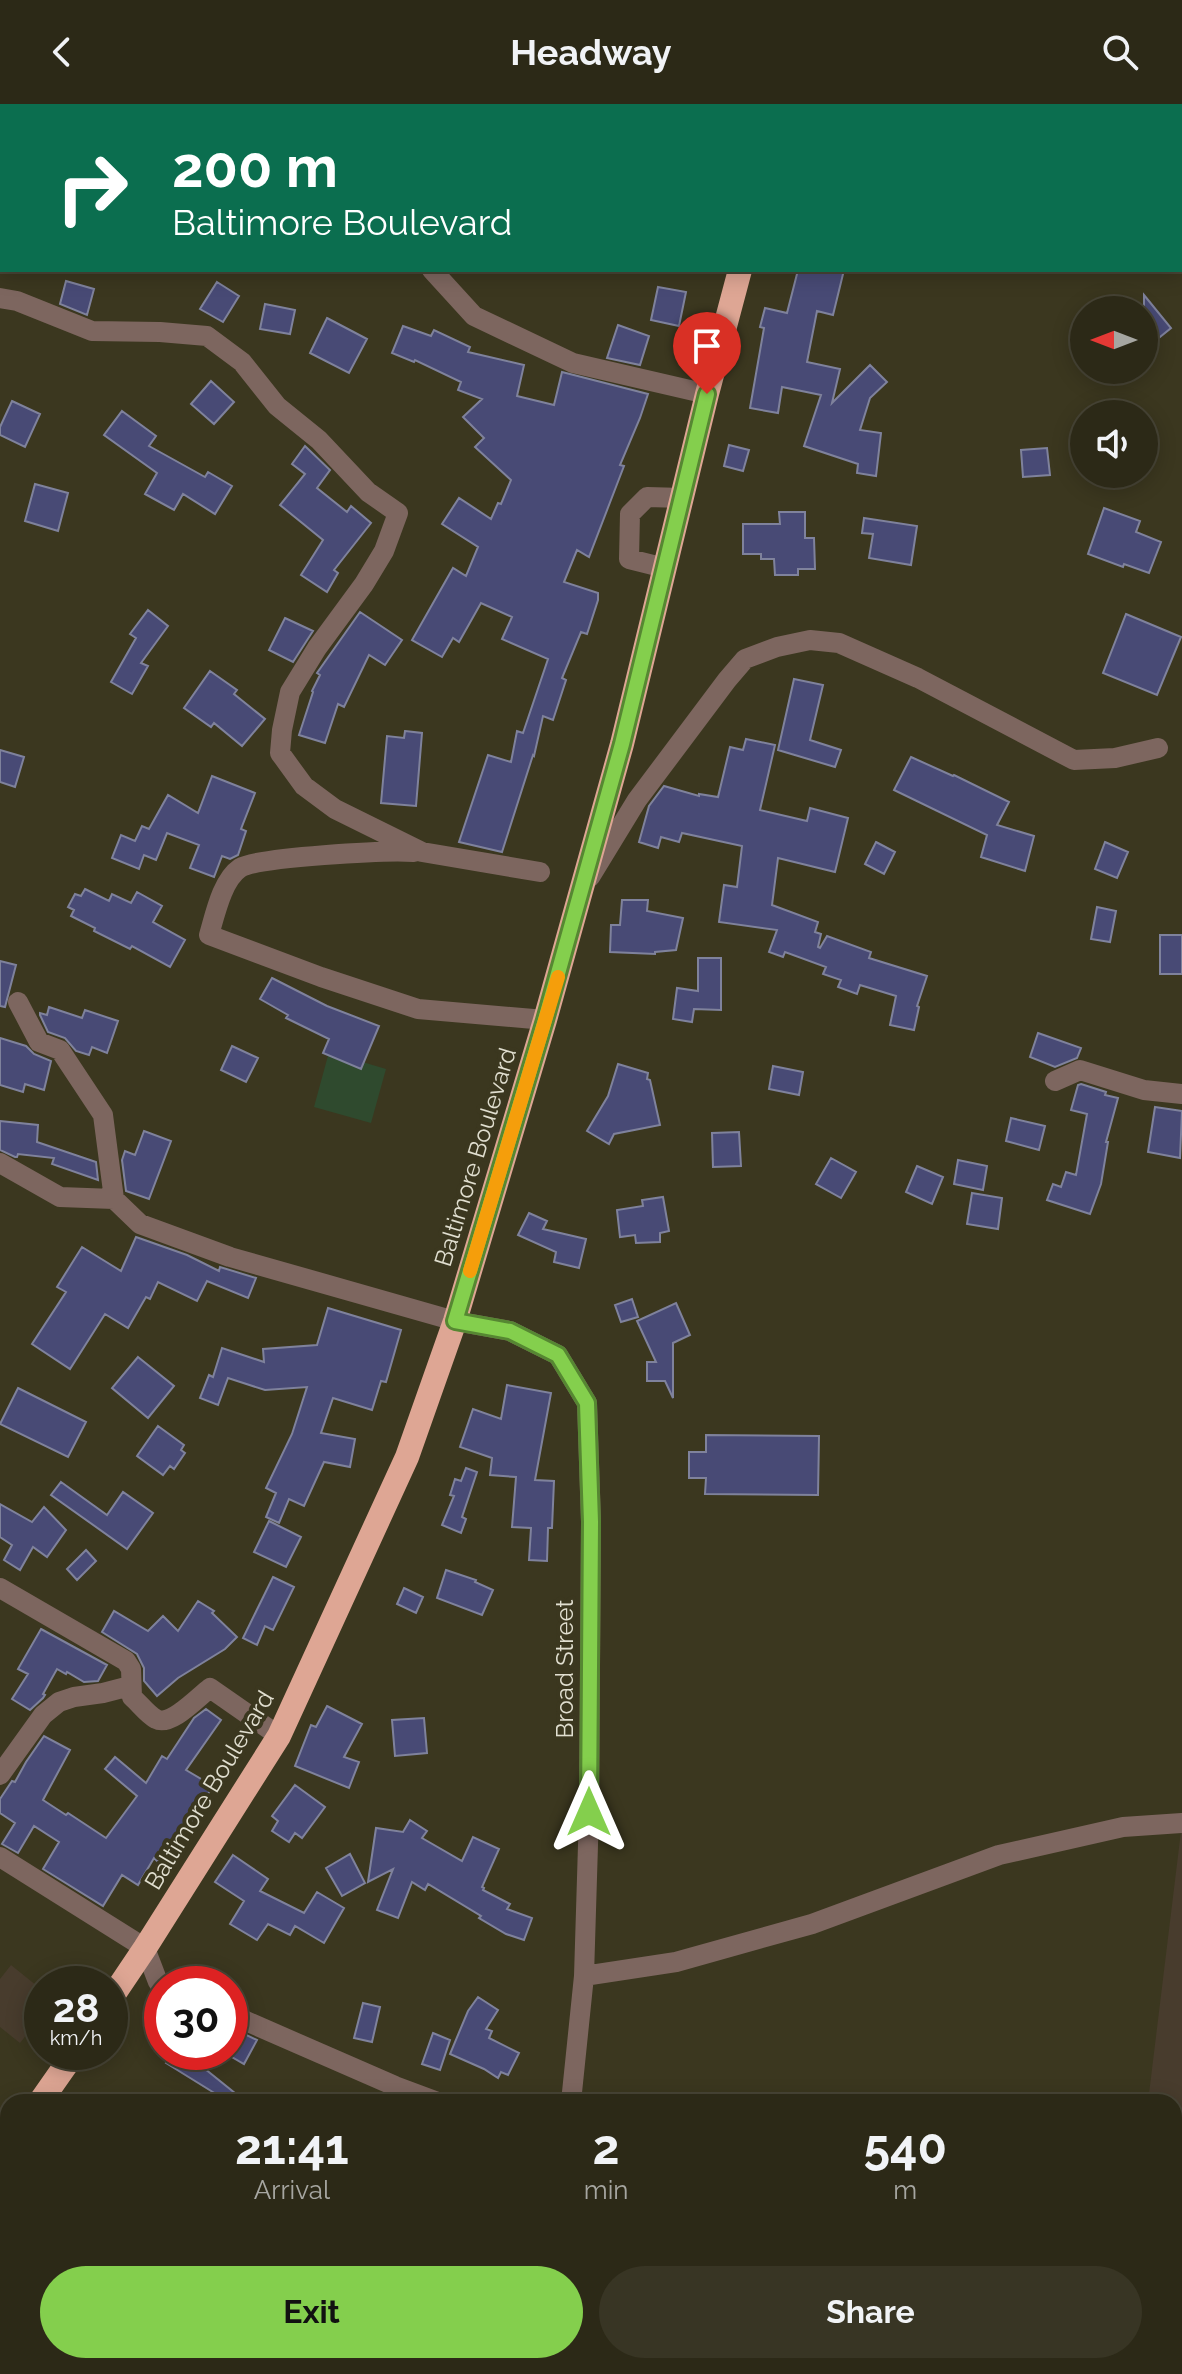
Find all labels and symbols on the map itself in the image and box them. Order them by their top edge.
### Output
north arrow [1070,296,1158,384]
pin [673,312,741,394]
street label: Baltimore Boulevard [428,1044,522,1270]
street label: Broad Street [550,1600,579,1738]
street label: Baltimore Boulevard [138,1685,280,1895]
position arrow [547,1770,631,1854]
speed limit sign: 30 [144,1966,248,2070]

